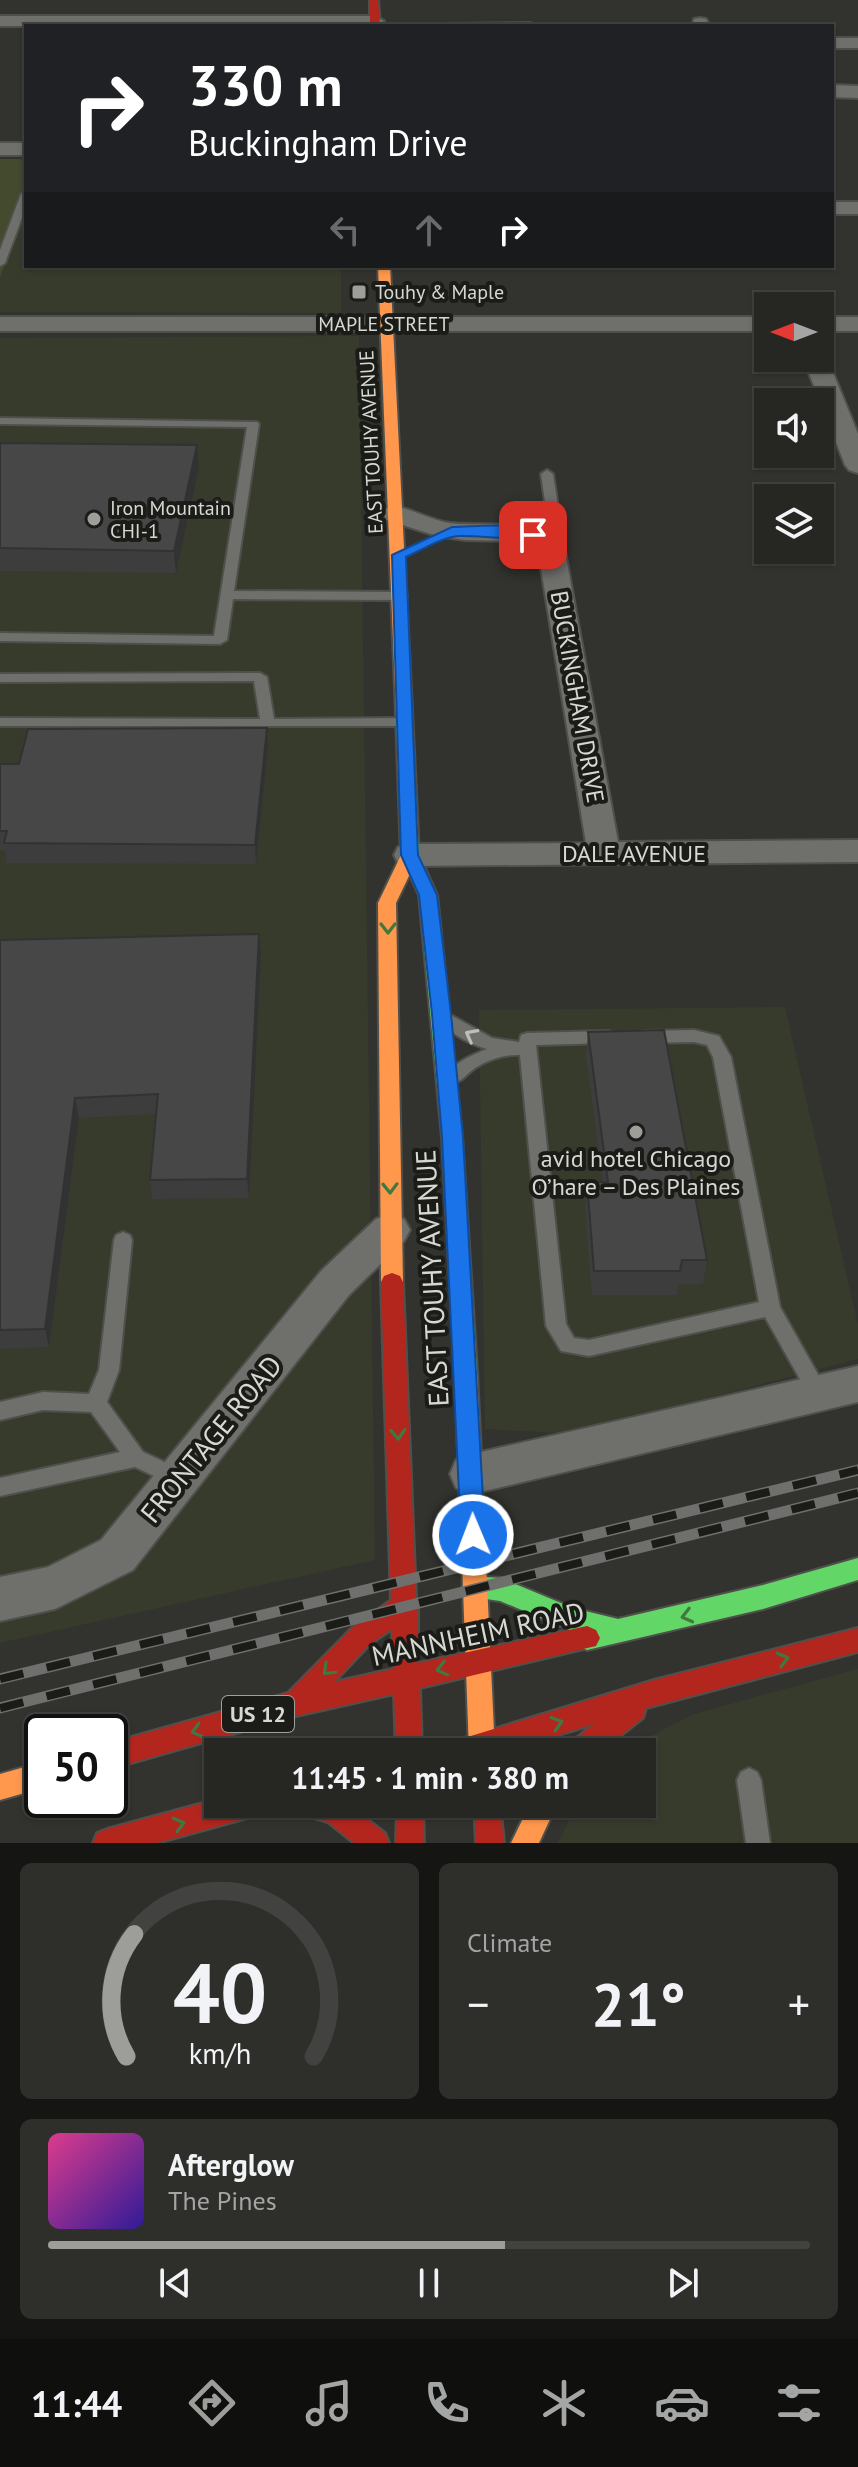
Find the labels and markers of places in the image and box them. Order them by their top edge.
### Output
place label: Touhy & Maple [375,279,504,305]
marker: Touhy & Maple [350,283,368,301]
place label: Iron Mountain CHI-1 [110,495,231,544]
pin [499,501,567,569]
marker: Iron Mountain CHI-1 [85,510,103,528]
marker: avid hotel Chicago O’hare – Des Plaines [627,1123,645,1141]
place label: avid hotel Chicago O’hare – Des Plaines [532,1143,740,1202]

